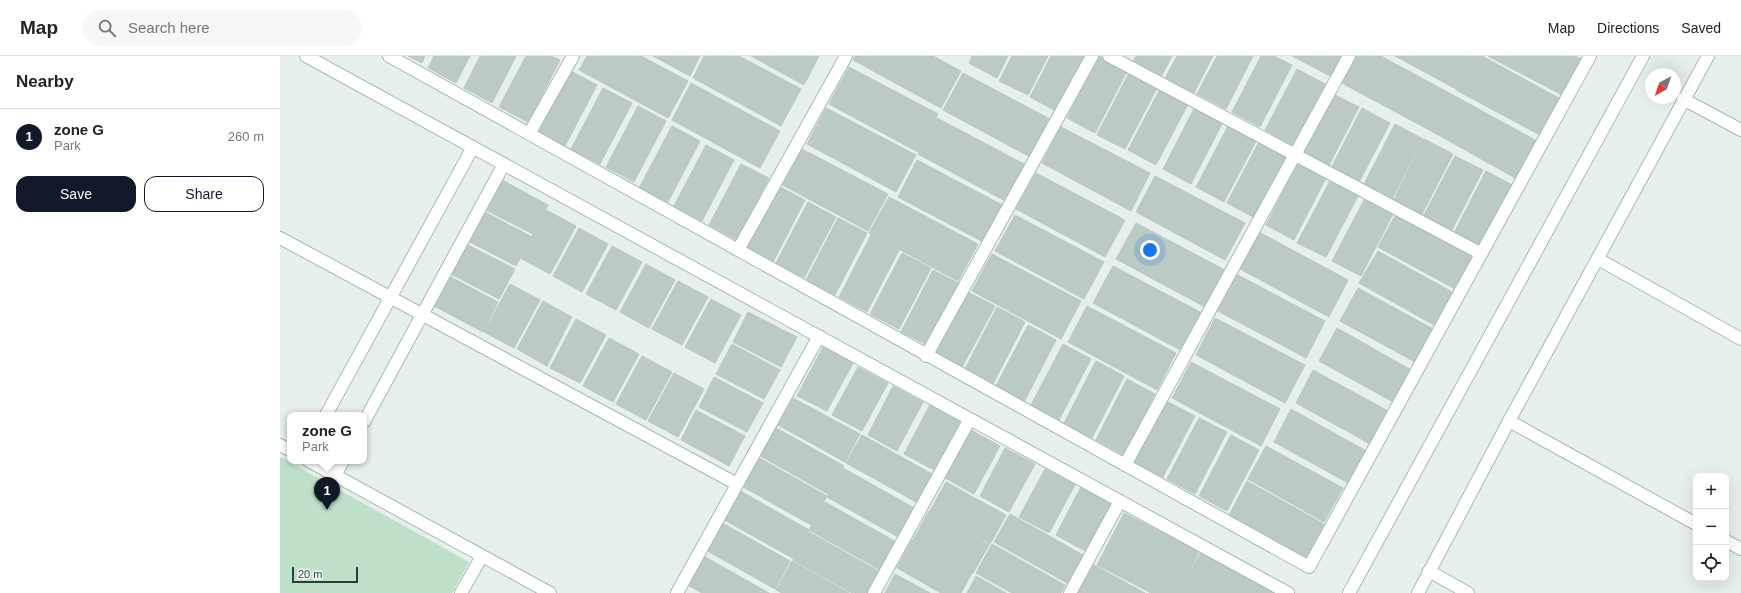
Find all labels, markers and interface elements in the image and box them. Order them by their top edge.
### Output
search box [82,10,362,46]
text: Map [20,17,58,38]
icon: search [96,17,118,39]
text: Search here [128,19,210,36]
text: Map [1548,20,1575,36]
text: Directions [1597,20,1659,36]
text: Saved [1681,20,1721,36]
north arrow [1645,68,1681,104]
text: Nearby [16,72,74,91]
text: zone G [54,121,104,138]
text: 1 [25,129,33,144]
text: 260 m [228,129,264,144]
text: Park [54,138,81,153]
button: Save [16,176,136,212]
button: Share [144,176,264,212]
your location [1140,240,1160,260]
popup [287,412,367,464]
text: zone G [302,422,352,439]
text: Park [302,439,329,454]
map controls [1693,473,1729,581]
button: + [1693,473,1729,509]
pin: 1 [314,477,340,510]
button: − [1693,509,1729,545]
button: locate [1693,545,1729,581]
scale bar [292,565,358,584]
text: 20 m [298,568,322,580]

